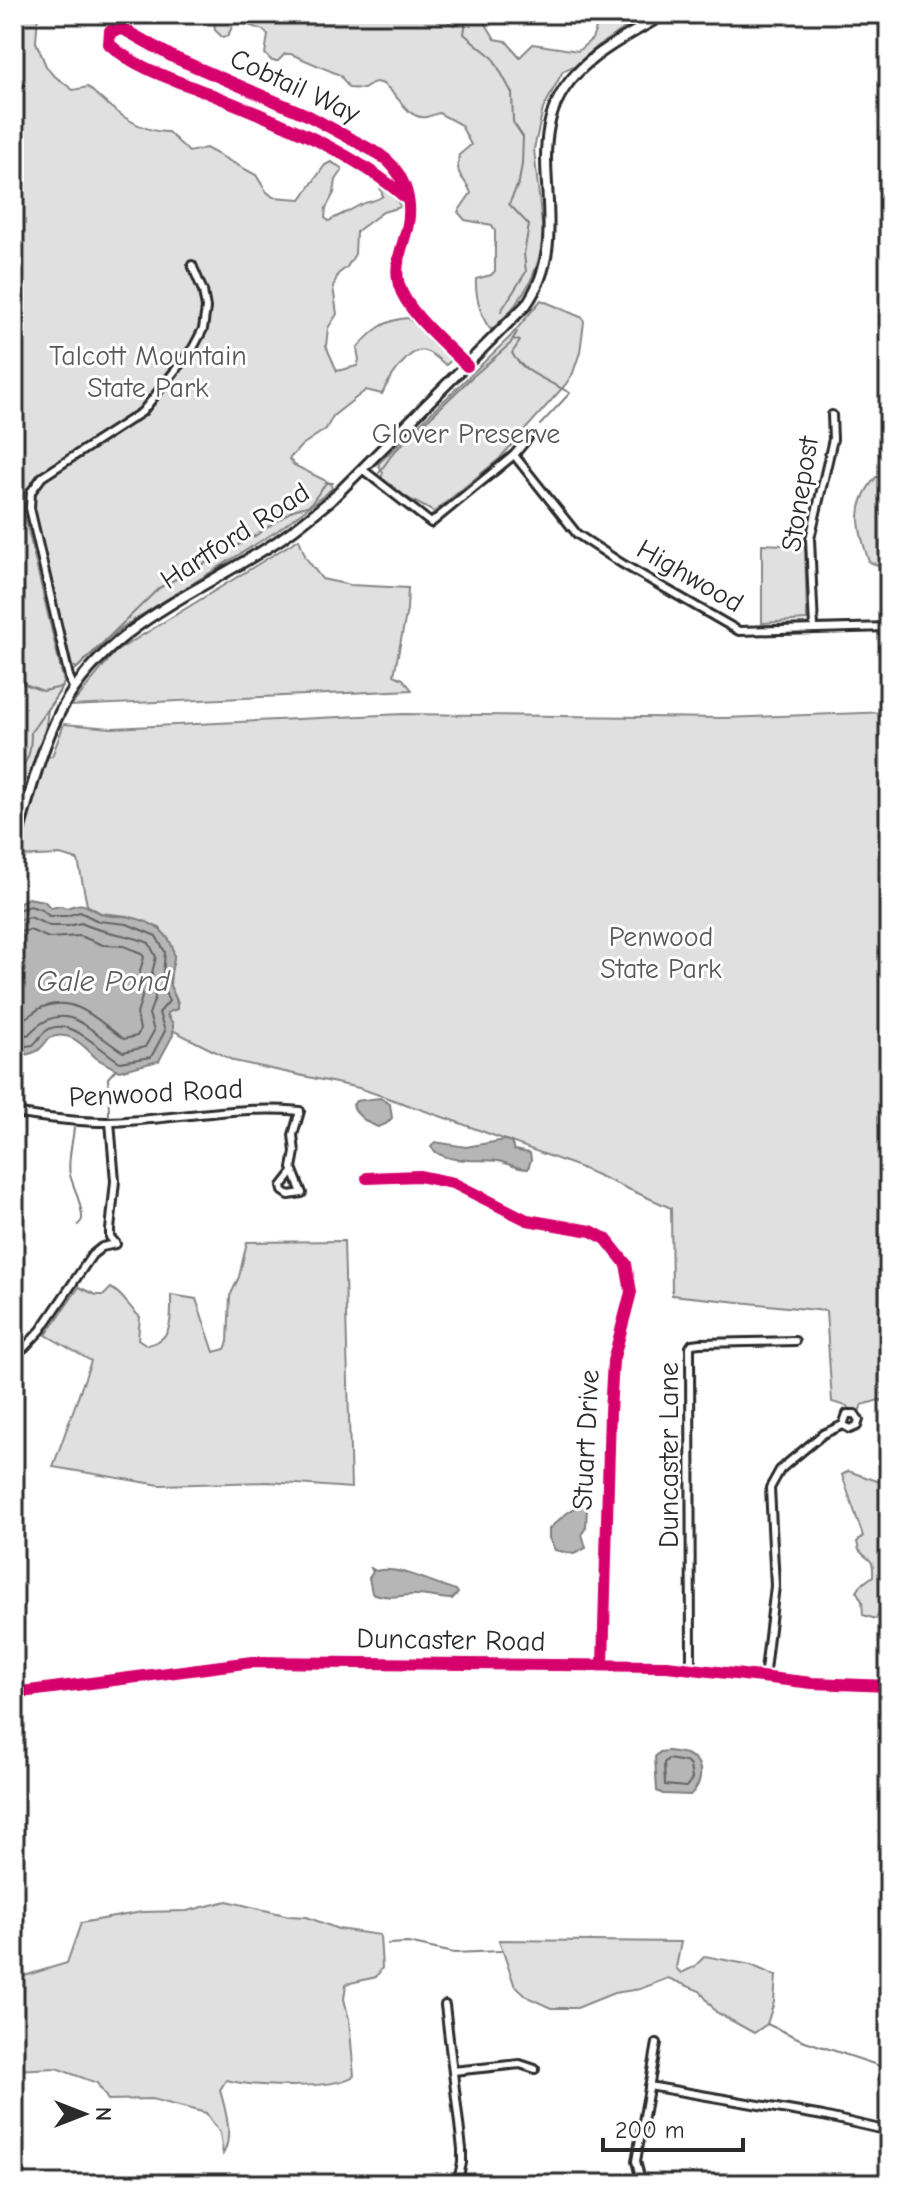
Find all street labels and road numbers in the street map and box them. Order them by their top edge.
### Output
street label: Cobtail Way [225,42,365,130]
street label: Stonepost [775,433,825,554]
street label: Hartford Road [155,476,315,596]
street label: Highwood [631,533,749,619]
street label: Penwood Road [68,1072,244,1114]
street label: Duncaster Lane [653,1362,685,1548]
street label: Stuart Drive [566,1369,606,1511]
street label: Duncaster Road [356,1622,546,1658]

